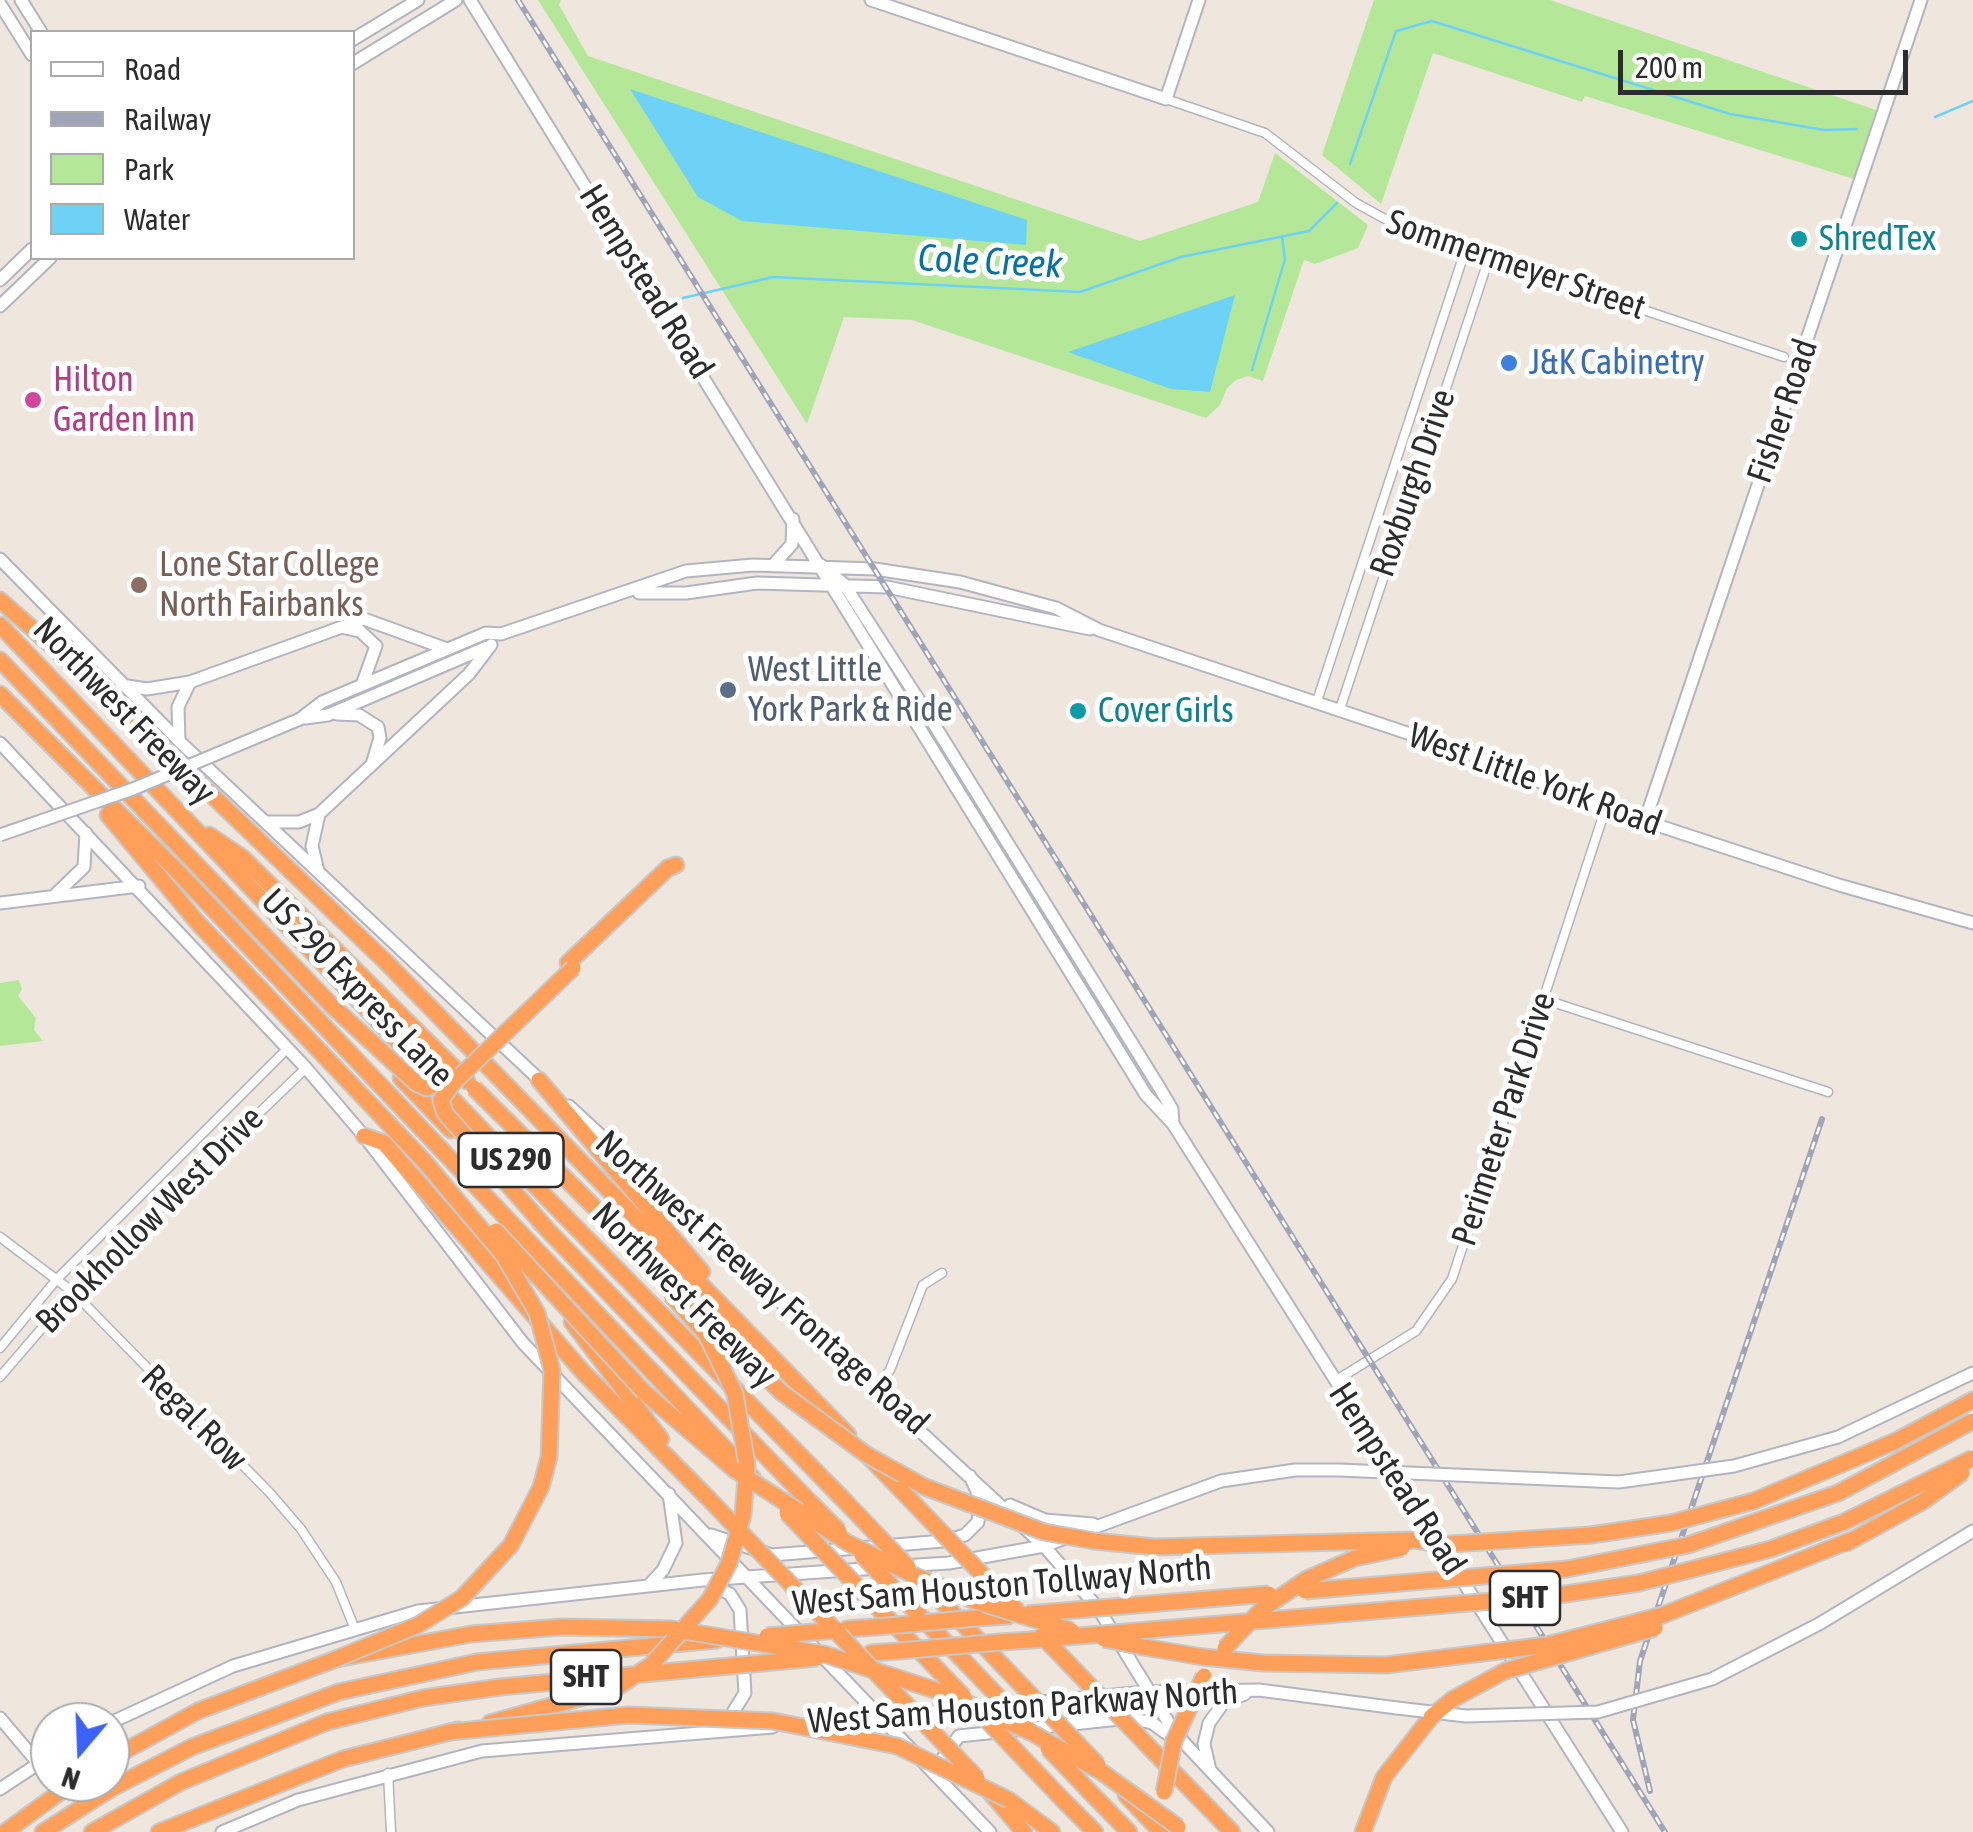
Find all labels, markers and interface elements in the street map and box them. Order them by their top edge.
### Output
legend [30,30,355,260]
scale bar [1623,30,1913,92]
text: 200 m [1635,50,1703,84]
text: Road [124,52,181,86]
text: Railway [124,102,211,136]
text: Park [124,152,174,186]
street label: Hempstead Road [570,177,722,387]
street label: Sommermeyer Street [1381,201,1651,329]
text: Water [124,202,190,236]
place label: ShredTex [1819,218,1936,260]
marker: ShredTex [1788,228,1810,250]
water label: Cole Creek [917,235,1063,289]
street label: Fisher Road [1739,334,1827,488]
place label: J&K Cabinetry [1529,342,1705,384]
marker: J&K Cabinetry [1498,352,1520,374]
place label: Hilton Garden Inn [53,359,195,441]
street label: Roxburgh Drive [1361,384,1465,582]
marker: Hilton Garden Inn [22,389,44,411]
place label: Lone Star College North Fairbanks [159,544,379,626]
marker: Lone Star College North Fairbanks [128,574,150,596]
street label: Northwest Freeway [24,609,224,813]
place label: West Little York Park & Ride [748,649,953,731]
marker: West Little York Park & Ride [717,679,739,701]
place label: Cover Girls [1098,690,1233,732]
marker: Cover Girls [1067,700,1089,722]
street label: West Little York Road [1403,715,1667,845]
street label: US 290 Express Lane [252,880,462,1096]
street label: Perimeter Park Drive [1443,987,1565,1251]
street label: Brookhollow West Drive [28,1098,272,1342]
street label: Northwest Freeway Frontage Road [587,1122,937,1444]
road number: US 290 [458,1133,564,1187]
street label: Northwest Freeway [583,1194,785,1396]
street label: Regal Row [132,1356,256,1480]
street label: Hempstead Road [1319,1375,1475,1583]
street label: West Sam Houston Tollway North [791,1547,1213,1625]
road number: SHT [1490,1571,1560,1625]
road number: SHT [551,1650,621,1704]
street label: West Sam Houston Parkway North [807,1671,1239,1743]
north arrow [30,1702,130,1802]
text: N [58,1761,84,1796]

